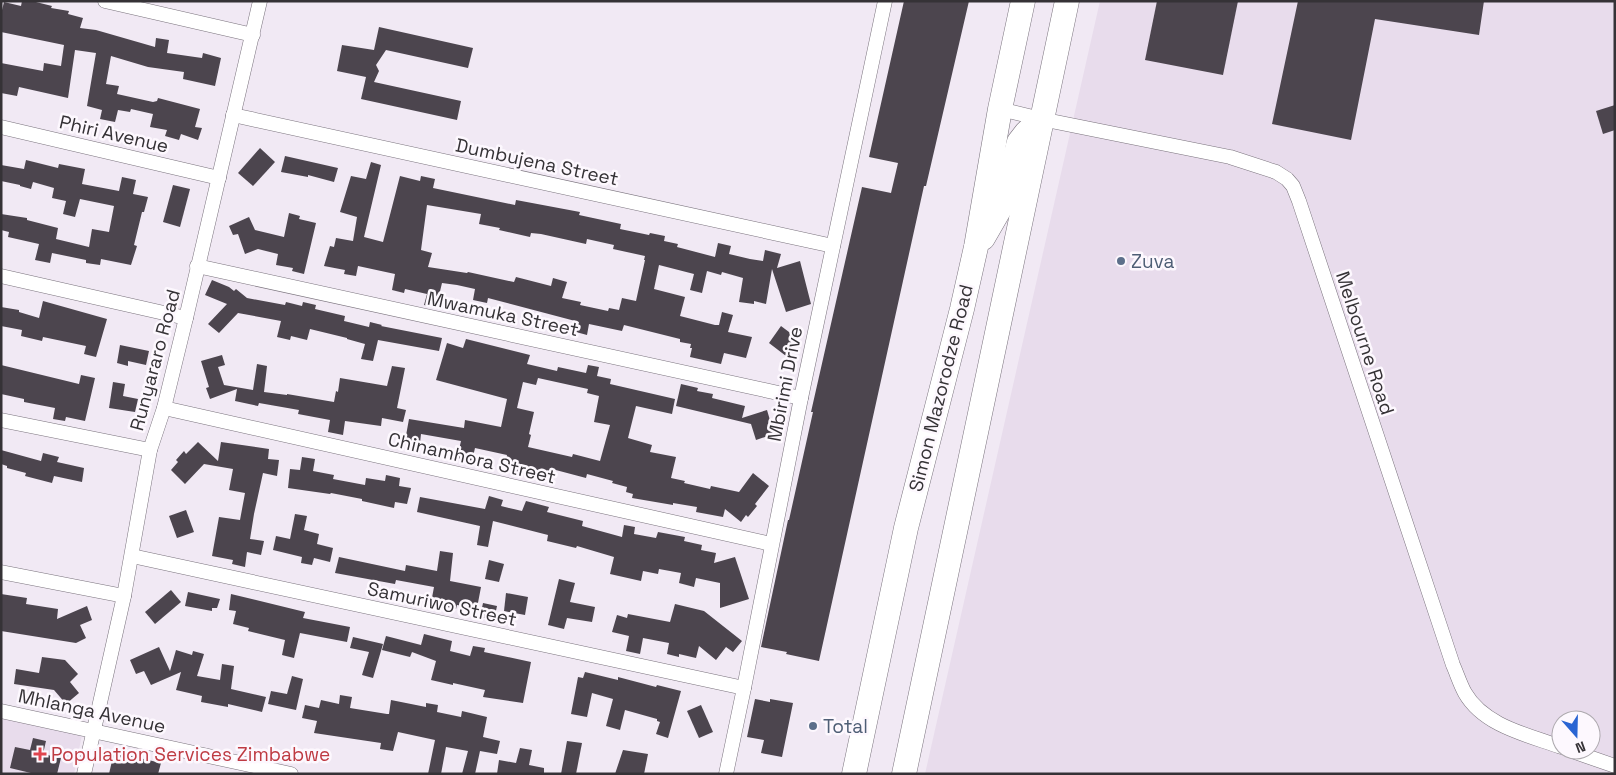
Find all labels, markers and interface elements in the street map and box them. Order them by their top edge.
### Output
street label: Phiri Avenue [57,109,171,159]
street label: Dumbujena Street [453,133,621,191]
place label: Zuva [1131,249,1174,274]
marker: Zuva [1115,255,1127,267]
street label: Melbourne Road [1330,268,1400,418]
street label: Simon Mazorodze Road [903,282,979,494]
street label: Runyararo Road [124,286,186,434]
street label: Mwamuka Street [425,286,581,342]
street label: Mbirimi Drive [762,324,808,444]
street label: Chinamhora Street [386,427,558,489]
street label: Samuriwo Street [365,576,519,632]
street label: Mhlanga Avenue [16,683,168,739]
north arrow [1551,710,1601,760]
place label: Total [823,714,868,739]
marker: Total [807,720,819,732]
text: N [1573,737,1588,757]
place label: Population Services Zimbabwe [51,742,330,767]
marker: Population Services Zimbabwe [33,747,47,761]

